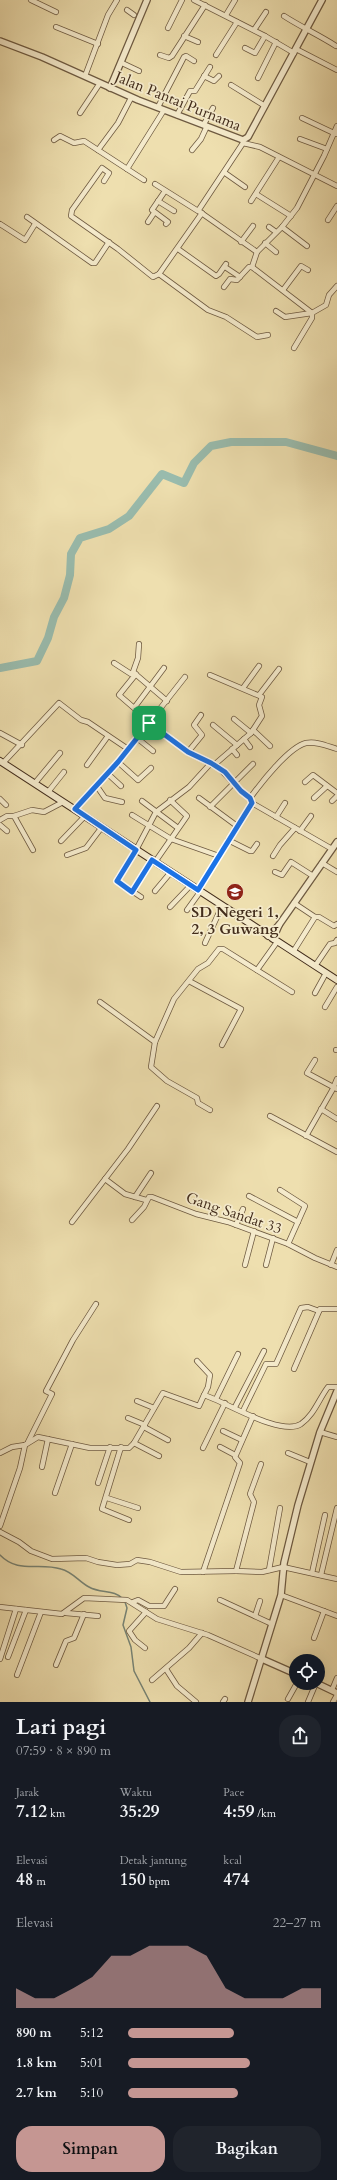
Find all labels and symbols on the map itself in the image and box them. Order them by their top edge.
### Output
street label: Jalan Pantai Purnama [110,66,245,136]
pin [132,706,166,740]
school or university icon: SD Negeri 1, 2, 3 Guwang [225,882,245,902]
place label: SD Negeri 1, 2, 3 Guwang [191,902,279,939]
street label: Gang Sandat 33 [183,1187,285,1239]

